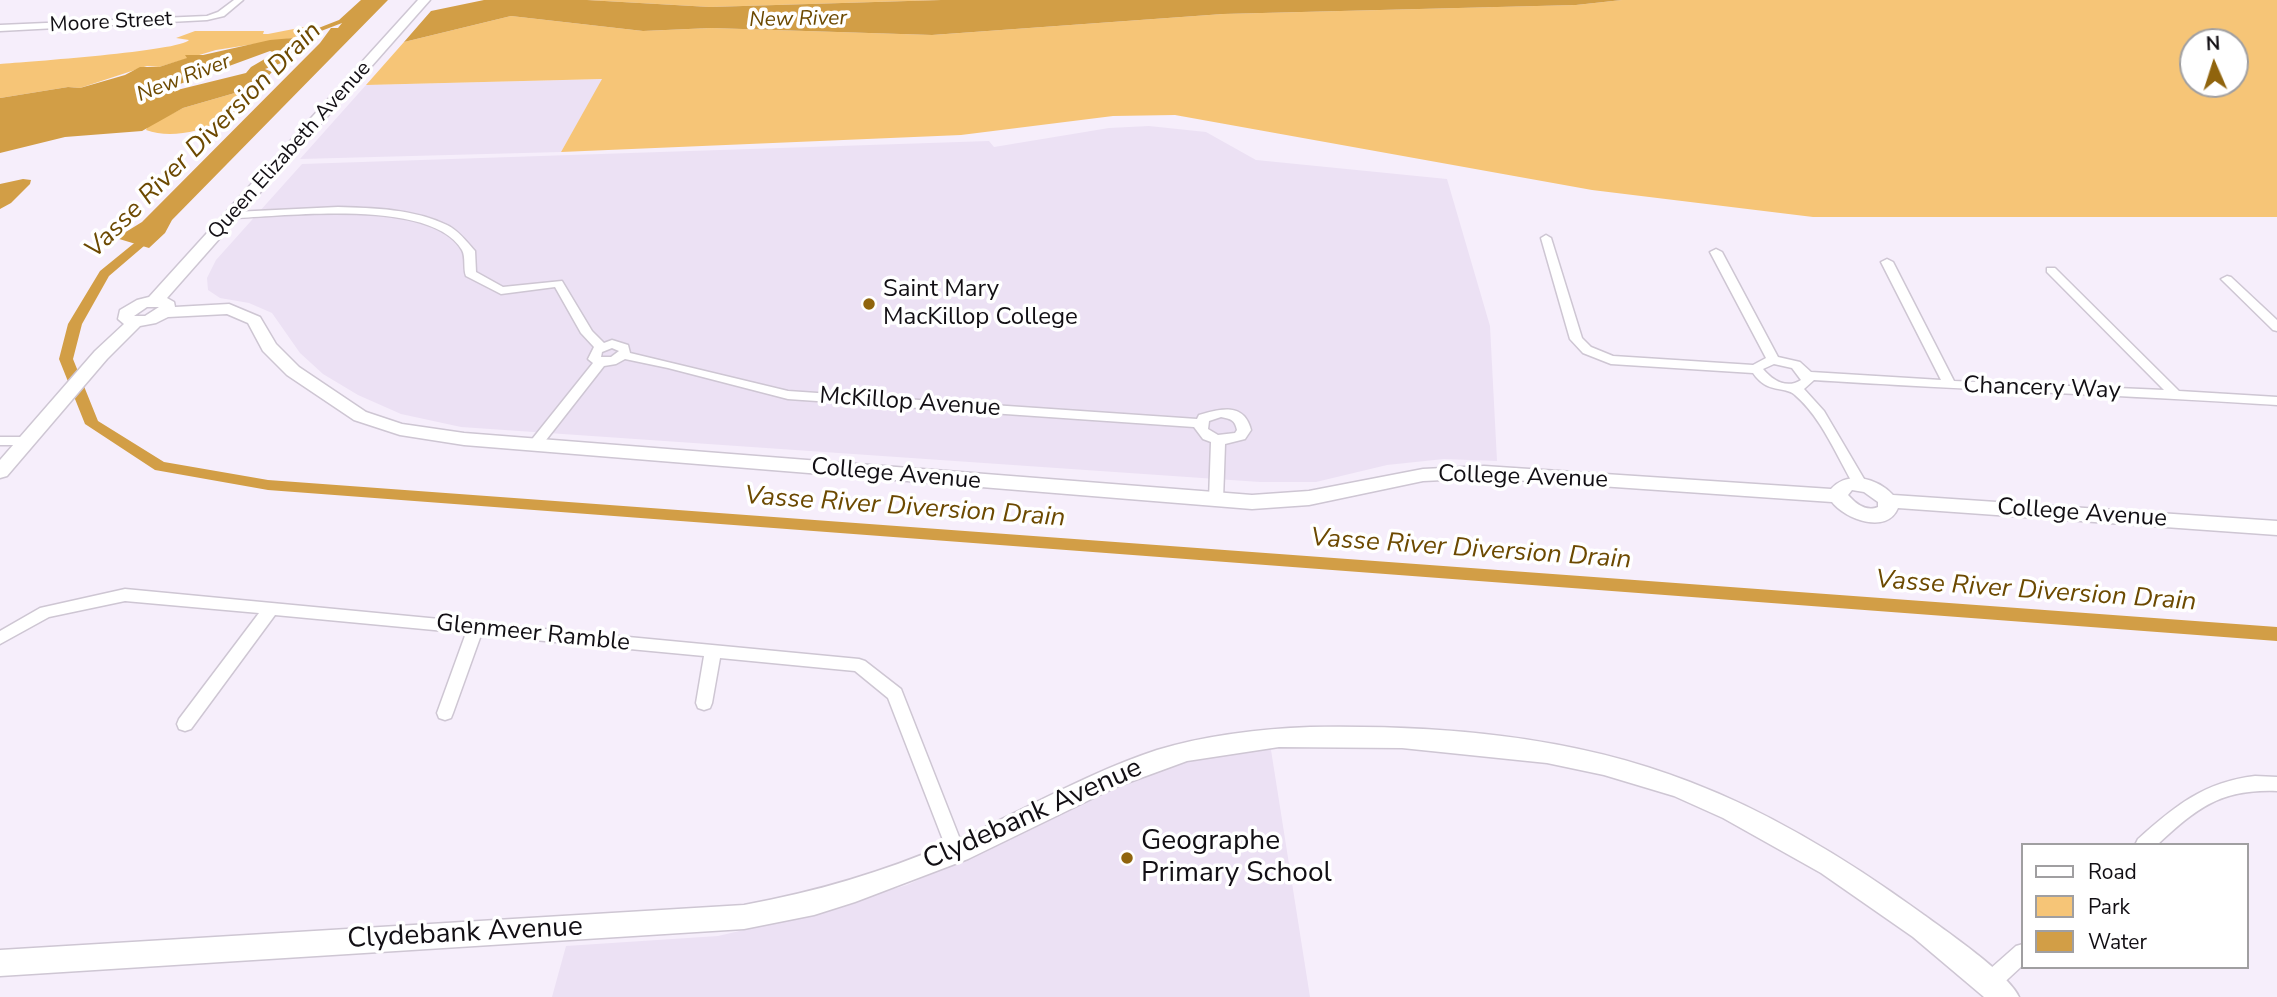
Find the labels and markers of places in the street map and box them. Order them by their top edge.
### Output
place label: Saint Mary MacKillop College [883,276,1078,332]
marker: Saint Mary MacKillop College [861,296,877,312]
place label: Geographe Primary School [1141,825,1332,891]
marker: Geographe Primary School [1119,850,1135,866]

